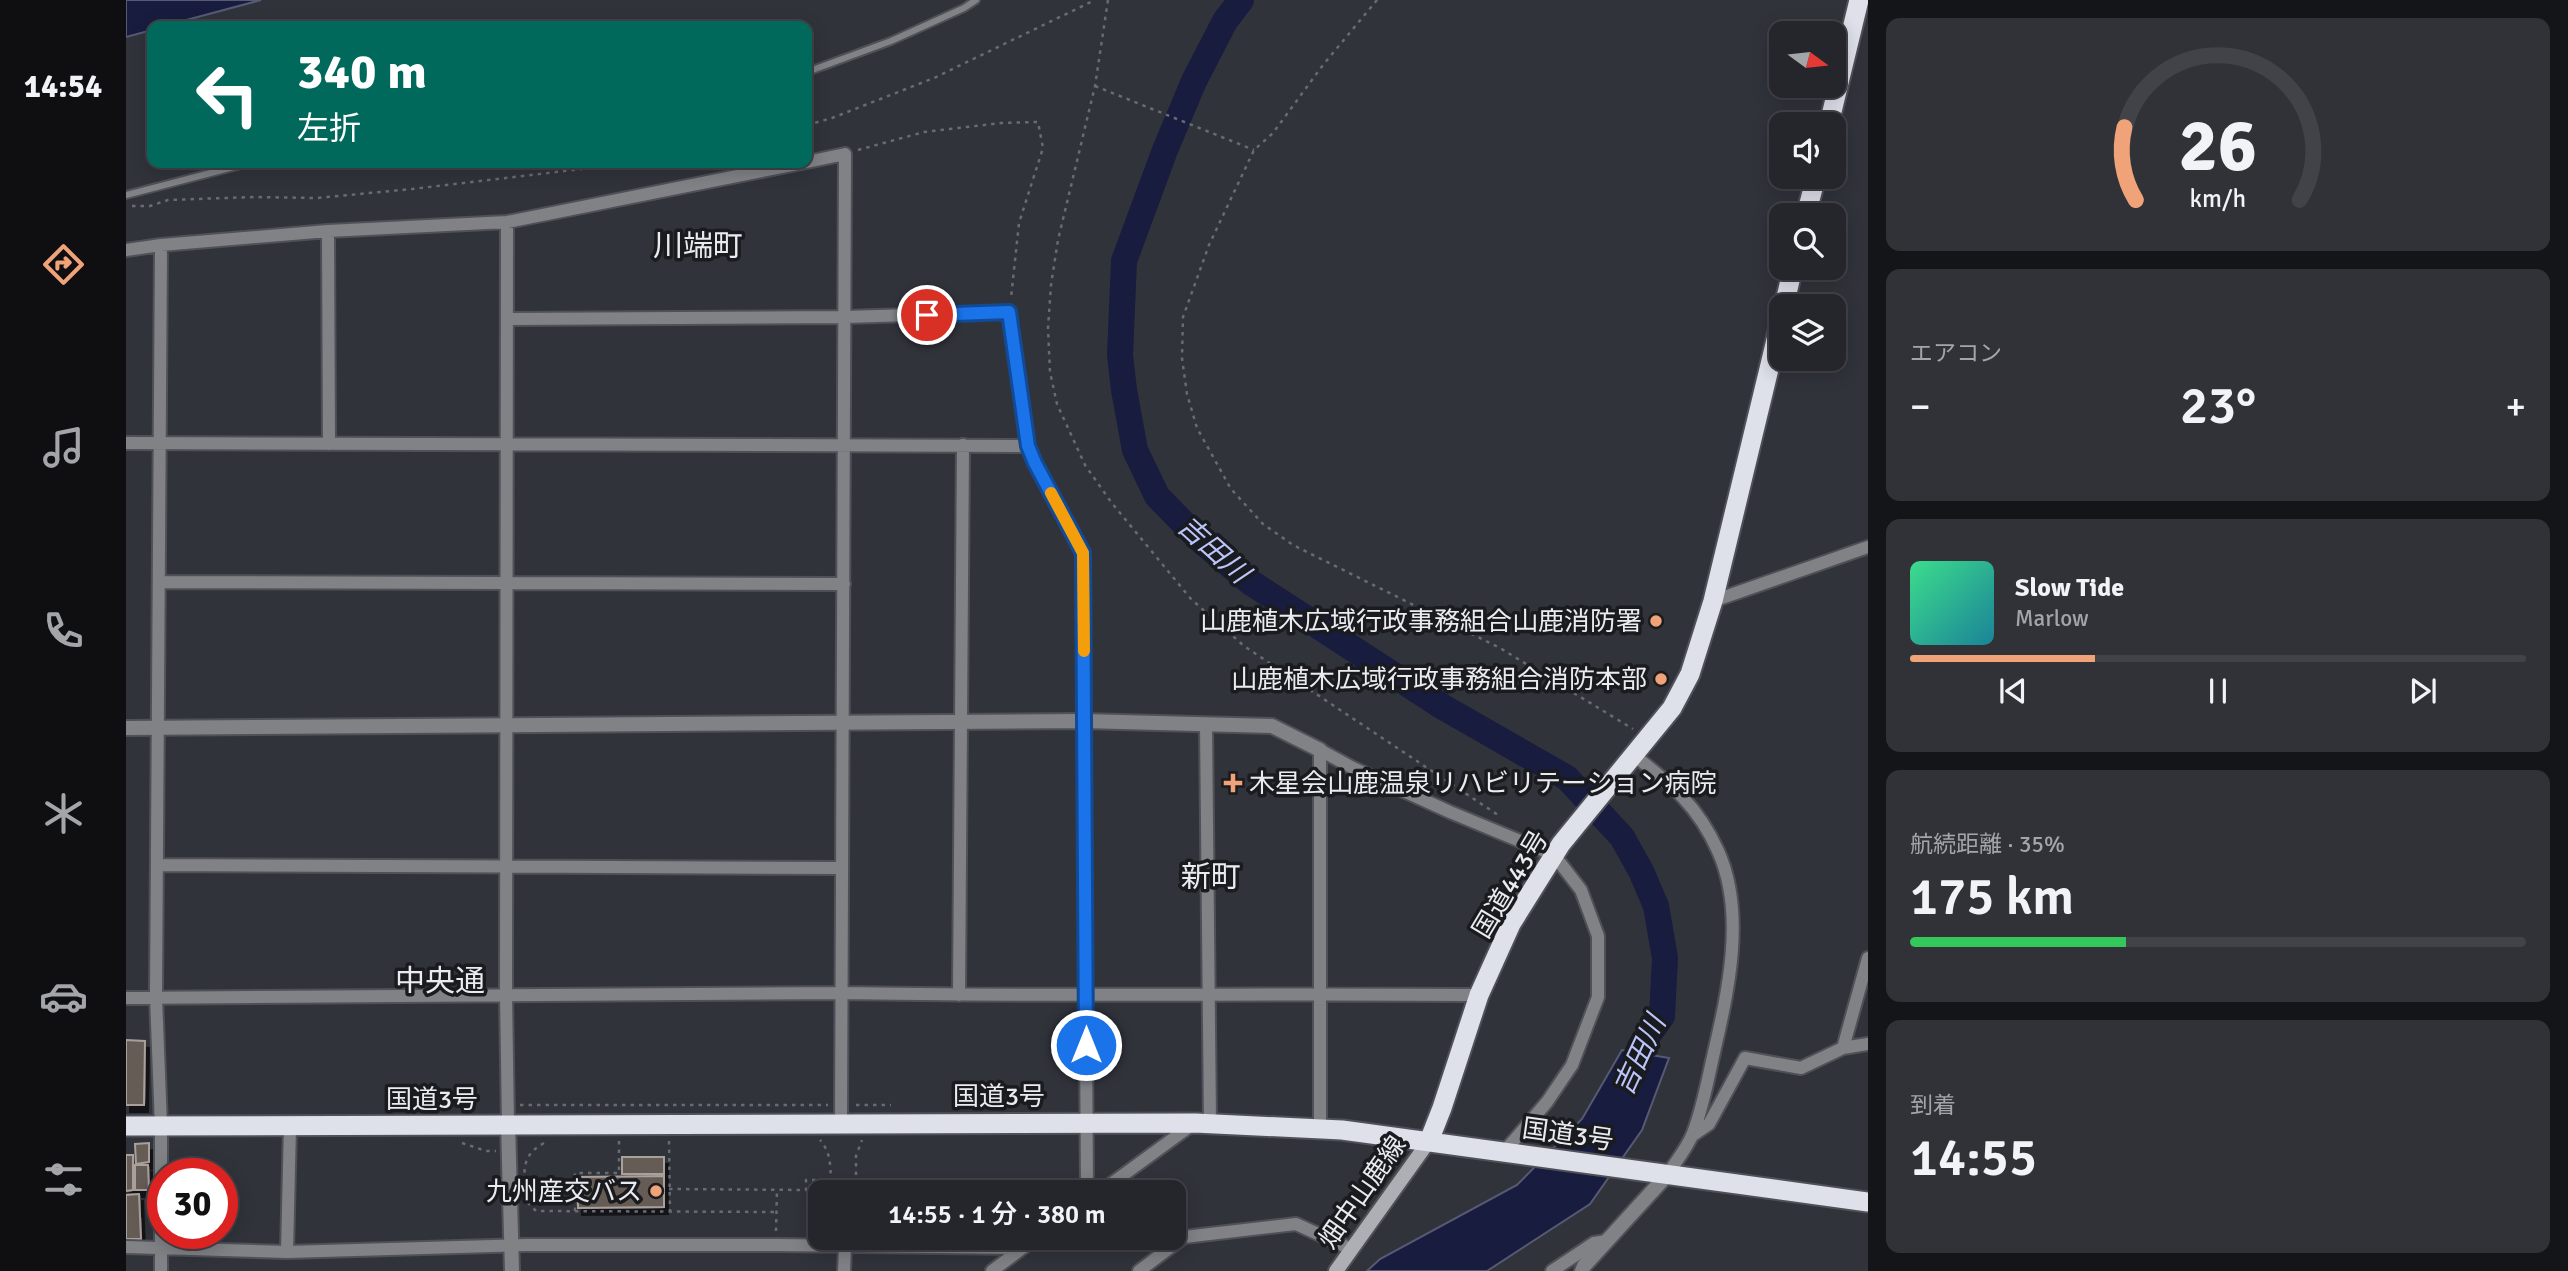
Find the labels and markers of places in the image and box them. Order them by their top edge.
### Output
pin [897,285,957,345]
place label: 山鹿植木広域行政事務組合山鹿消防署 [1200,606,1642,638]
marker: 山鹿植木広域行政事務組合山鹿消防署 [1648,613,1664,629]
place label: 山鹿植木広域行政事務組合消防本部 [1231,664,1647,696]
marker: 山鹿植木広域行政事務組合消防本部 [1653,671,1669,687]
place label: 木星会山鹿温泉リハビリテーション病院 [1249,768,1716,800]
marker: 木星会山鹿温泉リハビリテーション病院 [1223,773,1243,793]
place label: 九州産交バス [486,1176,642,1208]
marker: 九州産交バス [648,1183,664,1199]

